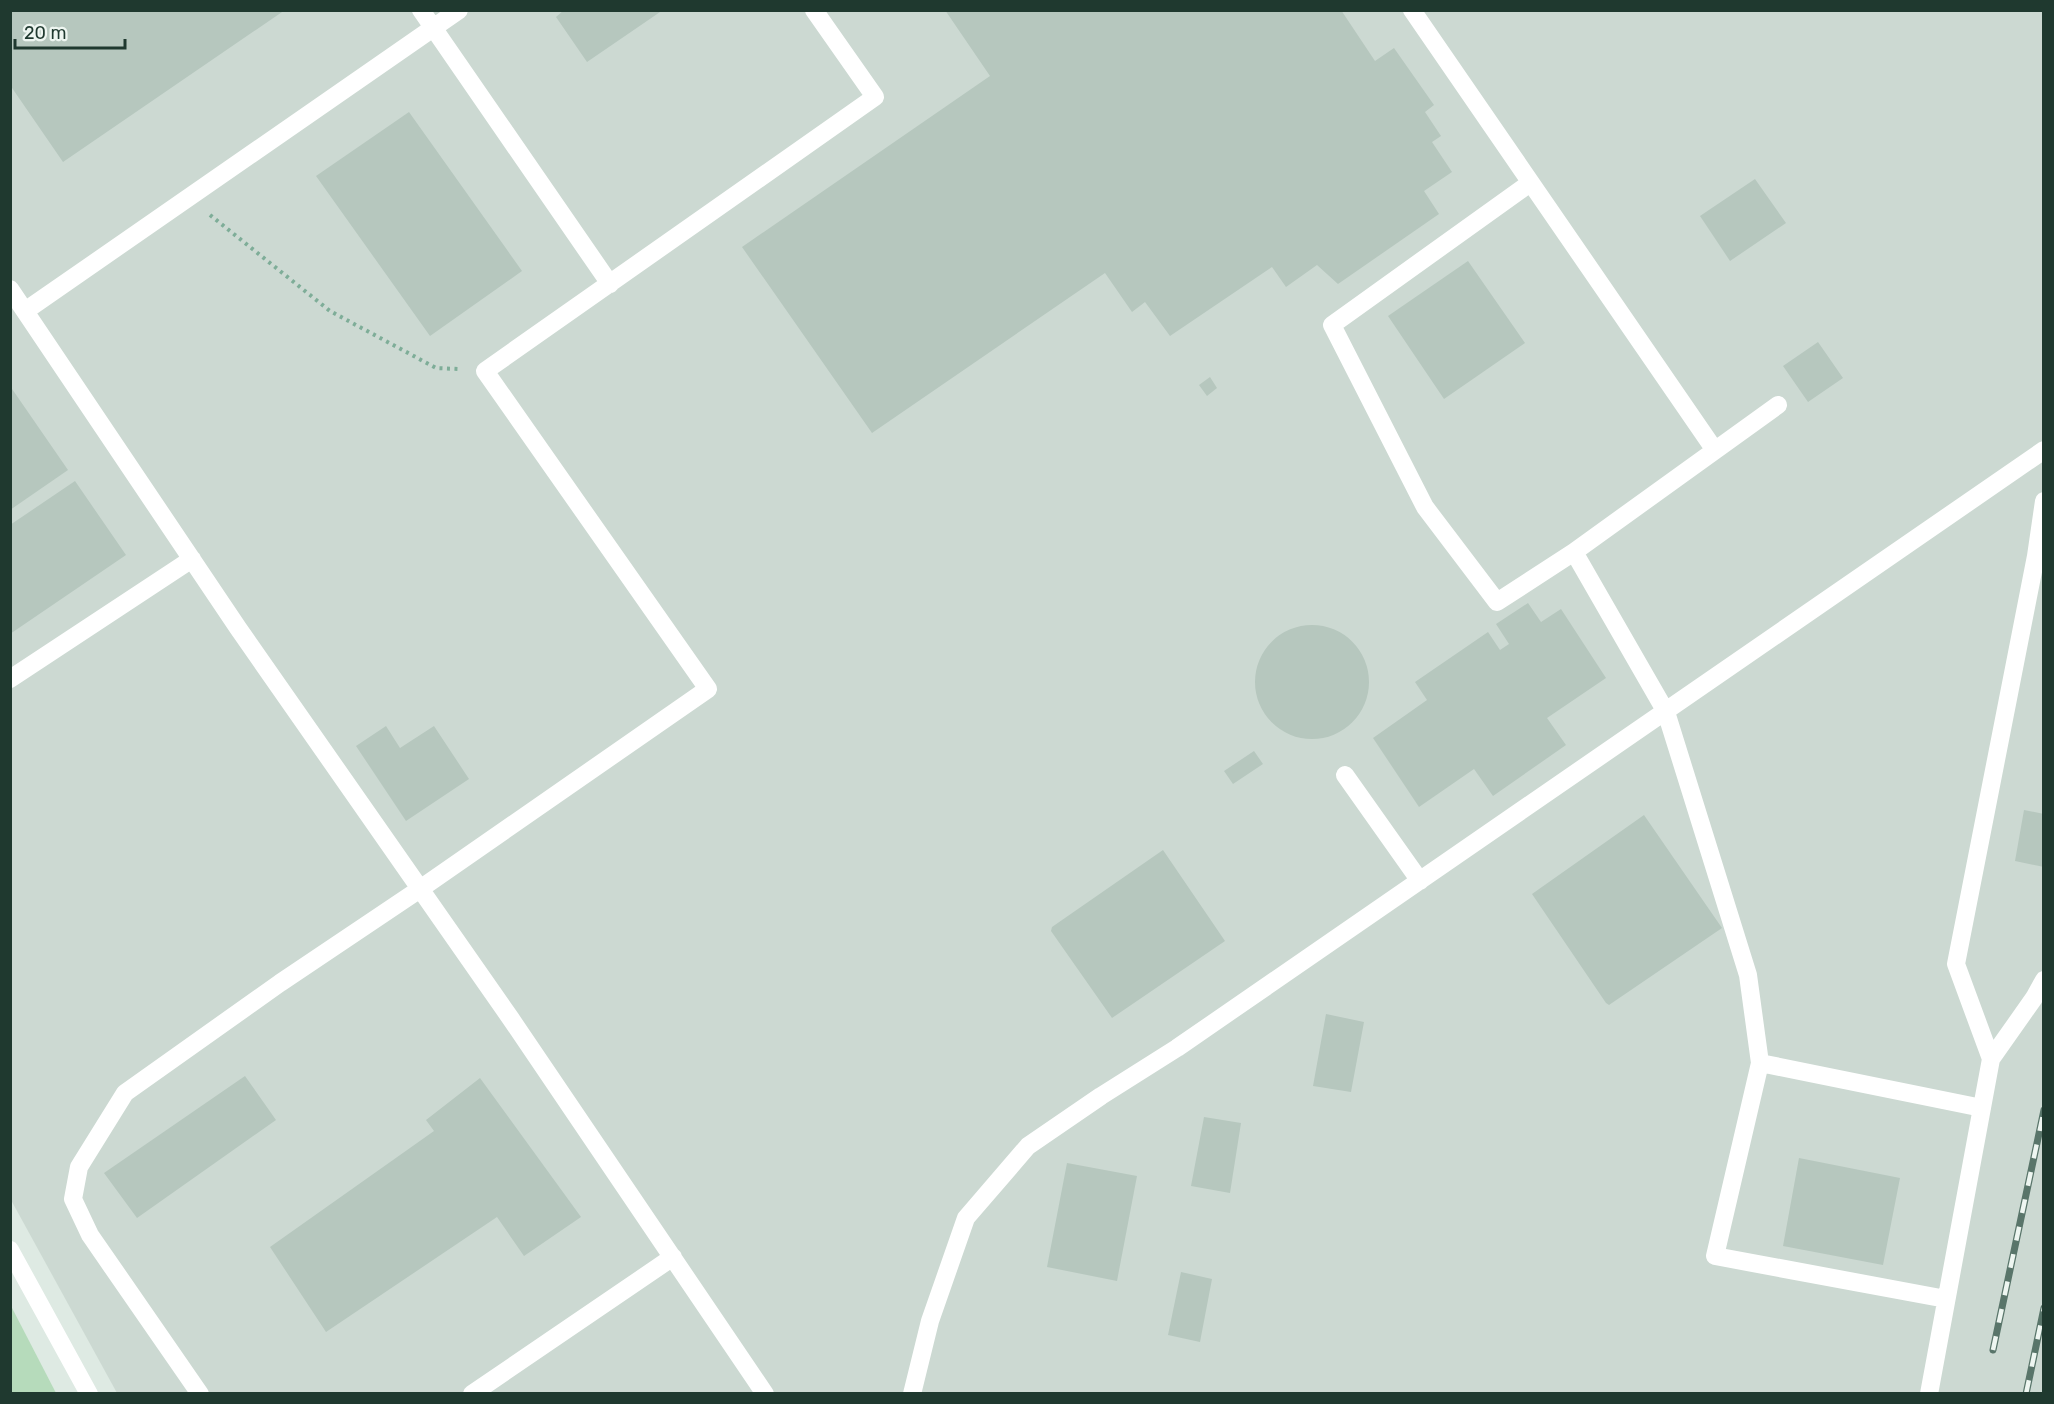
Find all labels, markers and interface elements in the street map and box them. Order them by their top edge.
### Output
scale bar [15,12,124,50]
text: 20 m [24,22,66,44]

